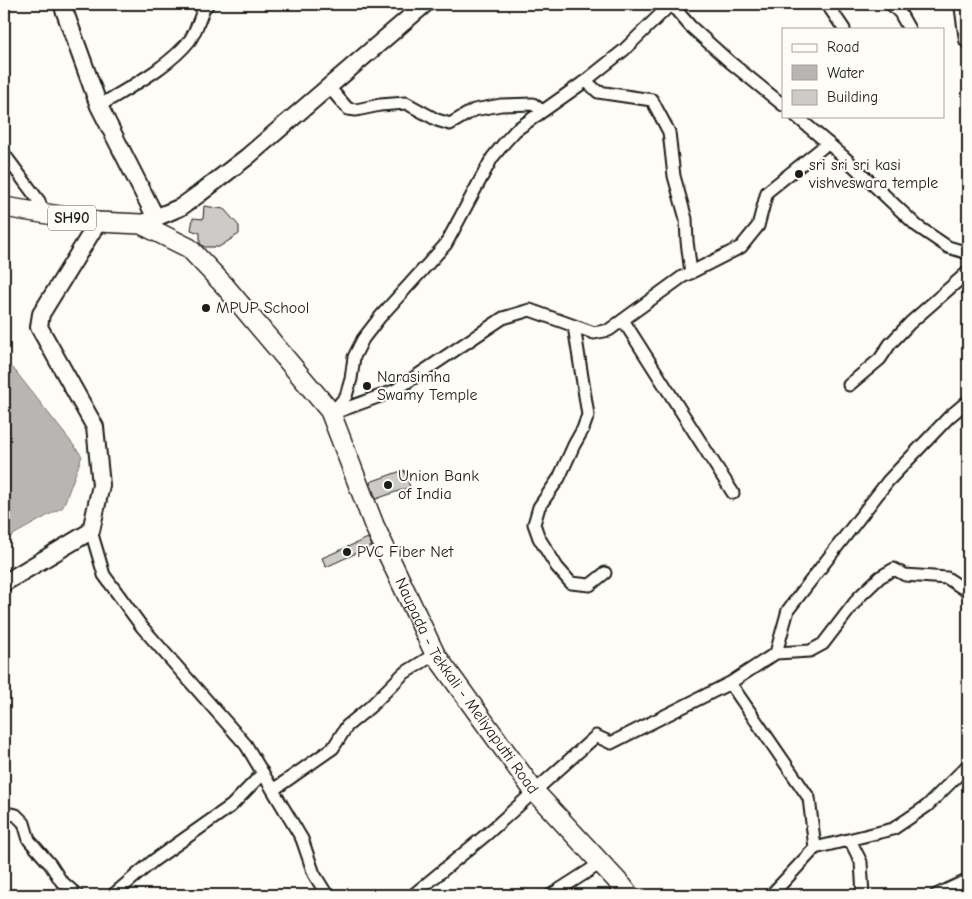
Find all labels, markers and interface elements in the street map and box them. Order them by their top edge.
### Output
legend [782,28,944,118]
text: Road [827,38,859,56]
text: Water [827,64,864,82]
text: Building [827,88,878,106]
place label: sri sri sri kasi vishveswara temple [808,156,938,192]
marker: sri sri sri kasi vishveswara temple [793,168,805,180]
road number: SH90 [48,206,96,230]
place label: MPUP School [216,299,309,317]
marker: MPUP School [200,302,212,314]
place label: Narasimha Swamy Temple [377,368,477,404]
marker: Narasimha Swamy Temple [361,380,373,392]
place label: Union Bank of India [398,467,479,503]
marker: Union Bank of India [382,479,394,491]
place label: PVC Fiber Net [357,543,454,561]
marker: PVC Fiber Net [341,546,353,558]
street label: Naupada - Tekkali - Meliyaputti Road [391,575,542,797]

